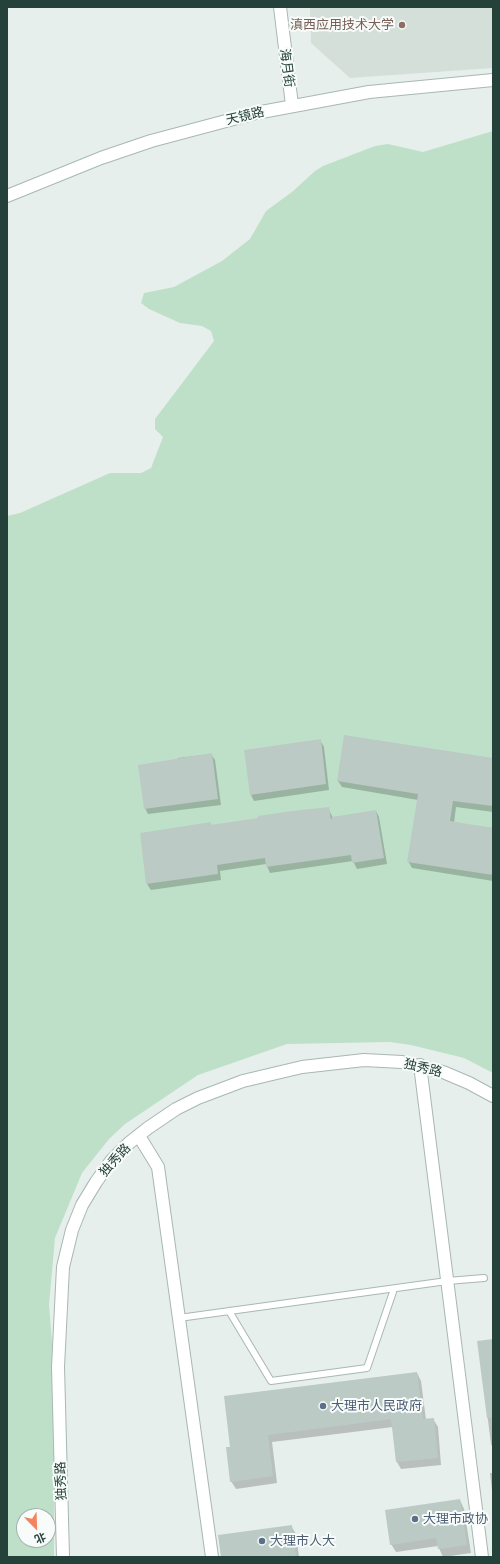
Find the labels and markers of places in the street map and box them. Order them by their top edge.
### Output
place label: 滇西应用技术大学 [290,17,394,33]
marker: 滇西应用技术大学 [397,20,407,30]
place label: 大理市人民政府 [331,1398,422,1414]
marker: 大理市人民政府 [318,1401,328,1411]
place label: 大理市政协 [423,1511,488,1527]
marker: 大理市政协 [410,1514,420,1524]
place label: 大理市人大 [270,1533,335,1549]
marker: 大理市人大 [257,1536,267,1546]

